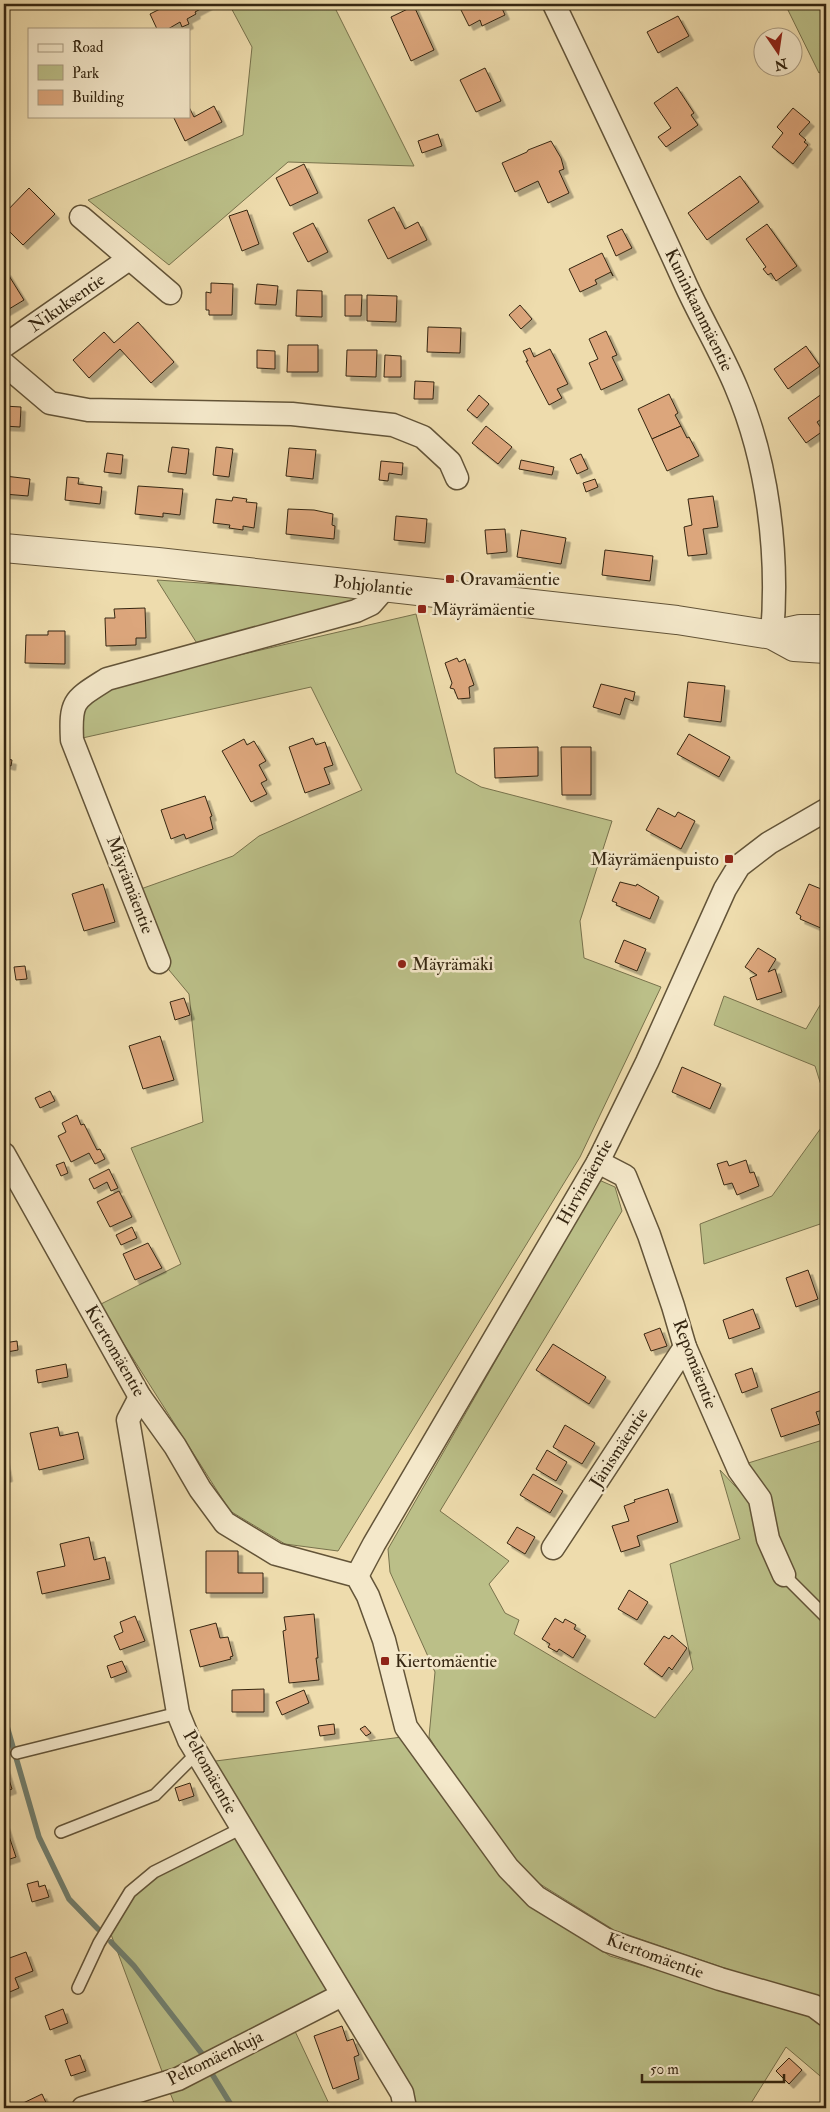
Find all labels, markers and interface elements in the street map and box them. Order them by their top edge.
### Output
legend [28,28,190,118]
north arrow [752,28,802,78]
text: Road [72,38,104,57]
text: N [772,54,790,74]
text: Park [72,64,99,83]
text: Building [72,88,124,107]
street label: Kuninkaanmäentie [659,245,739,376]
street label: Nikuksentie [24,268,110,338]
place label: Oravamäentie [460,568,560,591]
street label: Pohjolantie [332,570,414,602]
marker: Oravamäentie [444,573,456,585]
place label: Mäyrämäentie [432,598,535,621]
marker: Mäyrämäentie [416,603,428,615]
street label: Mäyrämäentie [101,833,159,937]
place label: Mäyrämäenpuisto [591,848,719,871]
marker: Mäyrämäenpuisto [723,853,735,865]
place label: Mäyrämäki [412,953,494,976]
marker: Mäyrämäki [396,958,408,970]
street label: Hirvimäentie [552,1134,618,1229]
street label: Kiertomäentie [80,1301,151,1401]
street label: Repomäentie [667,1316,723,1413]
street label: Jänismäentie [584,1403,654,1493]
place label: Kiertomäentie [395,1650,498,1673]
marker: Kiertomäentie [379,1655,391,1667]
street label: Peltomäentie [177,1726,243,1819]
street label: Kiertomäentie [603,1928,707,1984]
street label: Peltomäenkuja [163,2025,267,2091]
scale bar [642,2052,785,2084]
text: 50 m [650,2060,679,2079]

